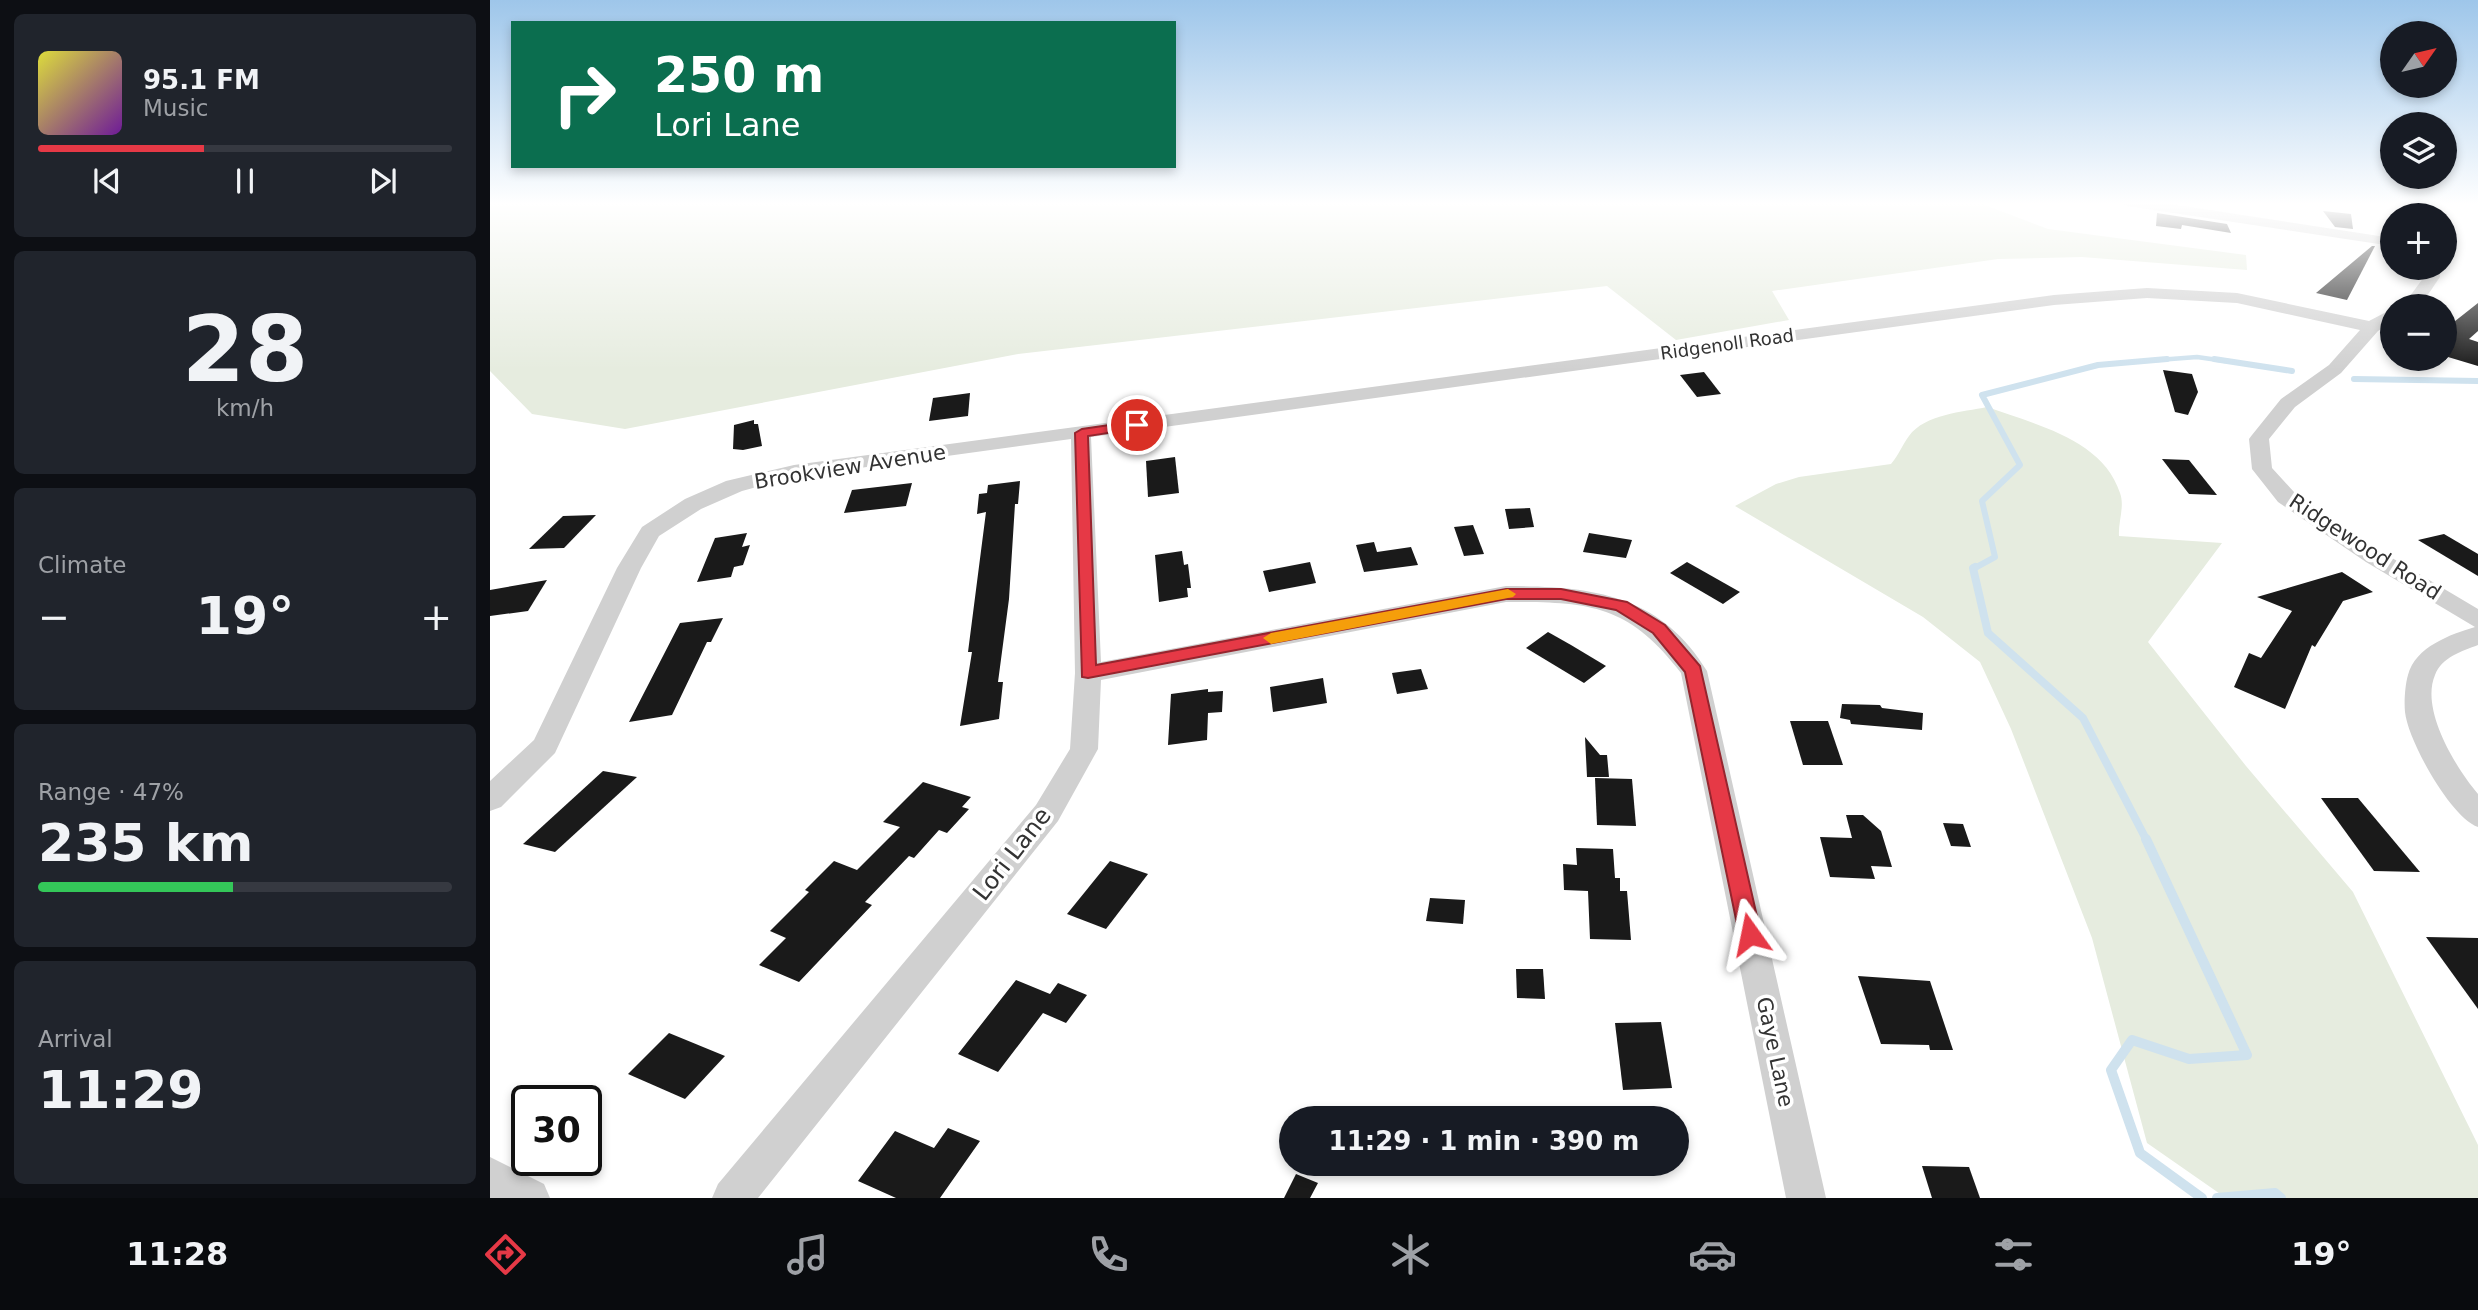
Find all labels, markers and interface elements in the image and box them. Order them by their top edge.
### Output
north arrow [2380,21,2457,98]
map controls [2380,21,2457,371]
text: 250 m [654,47,824,104]
icon: right [539,49,630,140]
text: 95.1 FM [143,65,260,95]
text: Music [143,95,208,121]
text: Lori Lane [654,106,800,144]
button: layers [2380,112,2457,189]
icon: previous [88,162,126,200]
icon: pause [226,162,264,200]
icon: next [364,162,402,200]
button: + [2380,203,2457,280]
button: − [2380,294,2457,371]
text: 28 [182,297,308,402]
street label: Ridgenoll Road [1659,324,1795,364]
text: km/h [216,395,274,421]
pin [1107,395,1167,455]
icon: arrive [1118,406,1156,444]
street label: Brookview Avenue [753,440,947,494]
street label: Ridgewood Road [2285,489,2445,605]
text: Climate [38,552,127,578]
text: 19° [196,586,294,646]
text: − [38,595,70,639]
text: + [420,595,452,639]
text: Range · 47% [38,779,184,805]
street label: Lori Lane [967,802,1057,906]
text: 235 km [38,813,253,873]
position arrow [1713,897,1787,971]
street label: Gaye Lane [1752,995,1798,1109]
text: Arrival [38,1026,113,1052]
text: 11:29 [38,1060,204,1120]
speed limit sign: 30 [511,1085,602,1176]
text: 11:29 · 1 min · 390 m [1329,1126,1639,1156]
icon: directions [481,1230,530,1279]
icon: music [783,1230,832,1279]
icon: phone [1084,1230,1133,1279]
icon: climate [1386,1230,1435,1279]
icon: car [1688,1230,1737,1279]
icon: filters [1989,1230,2038,1279]
text: 11:28 [126,1235,228,1273]
text: 19° [2291,1235,2352,1273]

